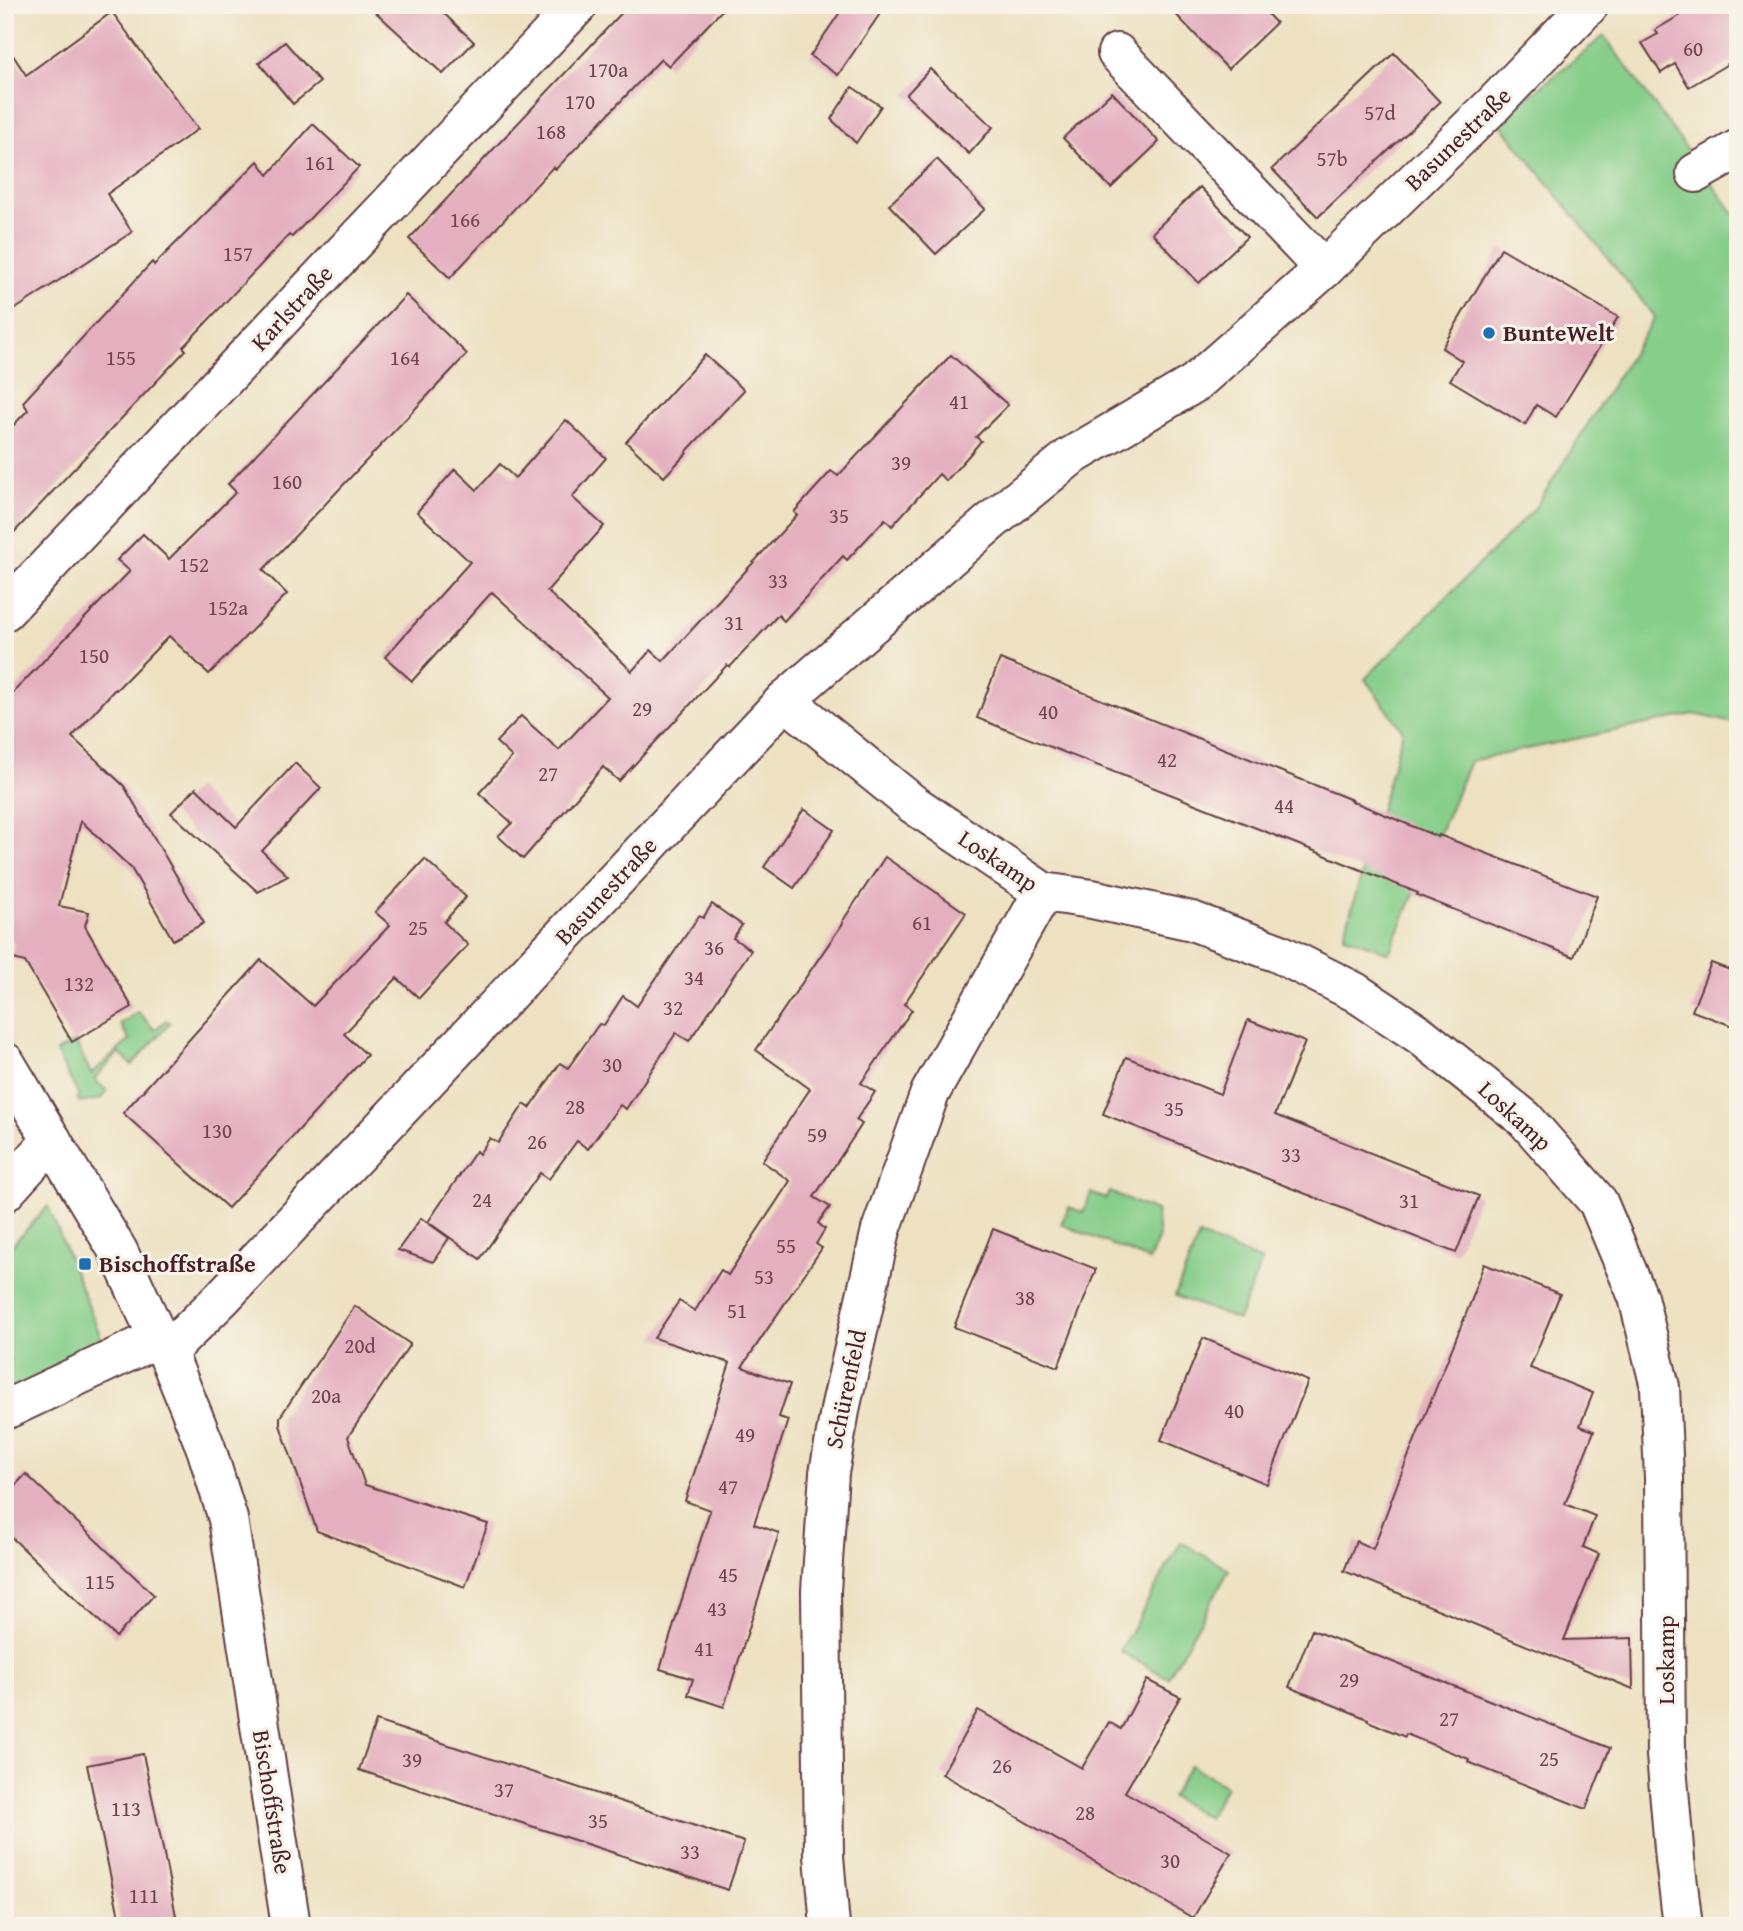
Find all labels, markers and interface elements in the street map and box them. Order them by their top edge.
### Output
house number: 60 [1683,33,1703,64]
house number: 170a [588,54,628,85]
street label: Basunestraße [1396,79,1519,199]
house number: 170 [565,86,595,117]
house number: 57d [1364,97,1397,128]
house number: 168 [536,116,566,147]
house number: 57b [1316,143,1348,174]
house number: 161 [305,147,335,178]
house number: 166 [450,204,480,235]
house number: 157 [223,238,253,269]
street label: Karlstraße [243,257,341,359]
place label: BunteWelt [1503,315,1614,350]
marker: BunteWelt [1481,325,1497,341]
house number: 155 [106,342,136,373]
house number: 164 [390,342,420,373]
house number: 41 [949,386,969,417]
house number: 39 [891,447,911,478]
house number: 160 [272,466,302,497]
house number: 35 [829,500,849,531]
house number: 152 [179,549,209,580]
house number: 33 [768,565,788,596]
house number: 152a [208,592,248,623]
house number: 31 [724,607,744,638]
house number: 150 [79,640,109,671]
house number: 29 [632,693,652,724]
house number: 40 [1038,696,1058,727]
house number: 42 [1157,744,1177,775]
house number: 27 [538,758,558,789]
house number: 44 [1274,790,1294,821]
street label: Loskamp [951,821,1045,900]
street label: Basunestraße [546,829,665,953]
house number: 61 [912,907,932,938]
house number: 25 [408,912,428,943]
house number: 36 [704,932,724,963]
house number: 34 [684,962,704,993]
house number: 132 [64,968,94,999]
house number: 32 [663,992,683,1023]
house number: 30 [602,1049,622,1080]
street label: Loskamp [1471,1072,1560,1159]
house number: 28 [565,1091,585,1122]
house number: 35 [1164,1093,1184,1124]
house number: 130 [202,1115,232,1146]
house number: 59 [807,1119,827,1150]
house number: 26 [527,1126,547,1157]
house number: 33 [1281,1139,1301,1170]
house number: 24 [472,1184,492,1215]
house number: 31 [1399,1185,1419,1216]
house number: 55 [776,1230,796,1261]
place label: Bischoffstraße [99,1246,256,1281]
marker: Bischoffstraße [77,1256,93,1272]
house number: 53 [754,1261,774,1292]
house number: 38 [1015,1282,1035,1313]
house number: 51 [727,1295,747,1326]
street label: Schürenfeld [816,1326,875,1452]
house number: 20d [344,1330,377,1361]
house number: 20a [311,1380,341,1411]
house number: 40 [1224,1395,1244,1426]
house number: 49 [735,1419,755,1450]
house number: 47 [718,1471,738,1502]
house number: 45 [718,1559,738,1590]
house number: 115 [85,1566,115,1597]
house number: 43 [707,1593,727,1624]
street label: Loskamp [1648,1615,1683,1705]
house number: 41 [694,1633,714,1664]
house number: 29 [1339,1664,1359,1695]
house number: 27 [1439,1703,1459,1734]
street label: Bischoffstraße [244,1727,301,1877]
house number: 25 [1539,1743,1559,1774]
house number: 39 [402,1744,422,1775]
house number: 26 [992,1750,1012,1781]
house number: 37 [494,1774,514,1805]
house number: 113 [111,1793,141,1824]
house number: 28 [1075,1797,1095,1828]
house number: 35 [588,1805,608,1836]
house number: 33 [680,1836,700,1867]
house number: 30 [1160,1845,1180,1876]
house number: 111 [129,1880,159,1911]

